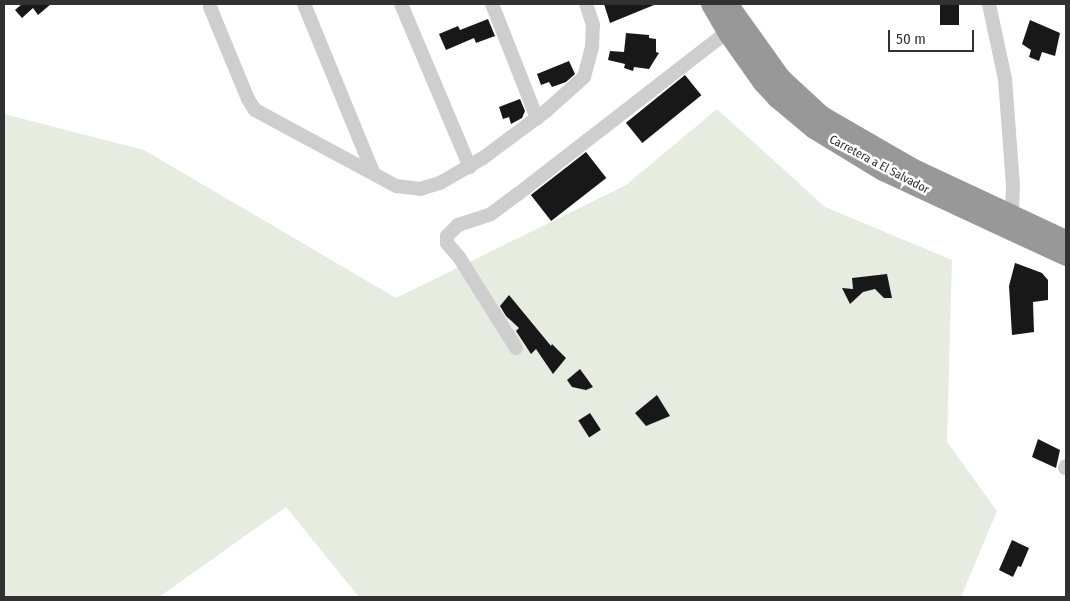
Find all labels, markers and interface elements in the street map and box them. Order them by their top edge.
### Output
scale bar [890,20,976,52]
text: 50 m [896,30,926,48]
street label: Carretera a El Salvador [827,133,931,197]

